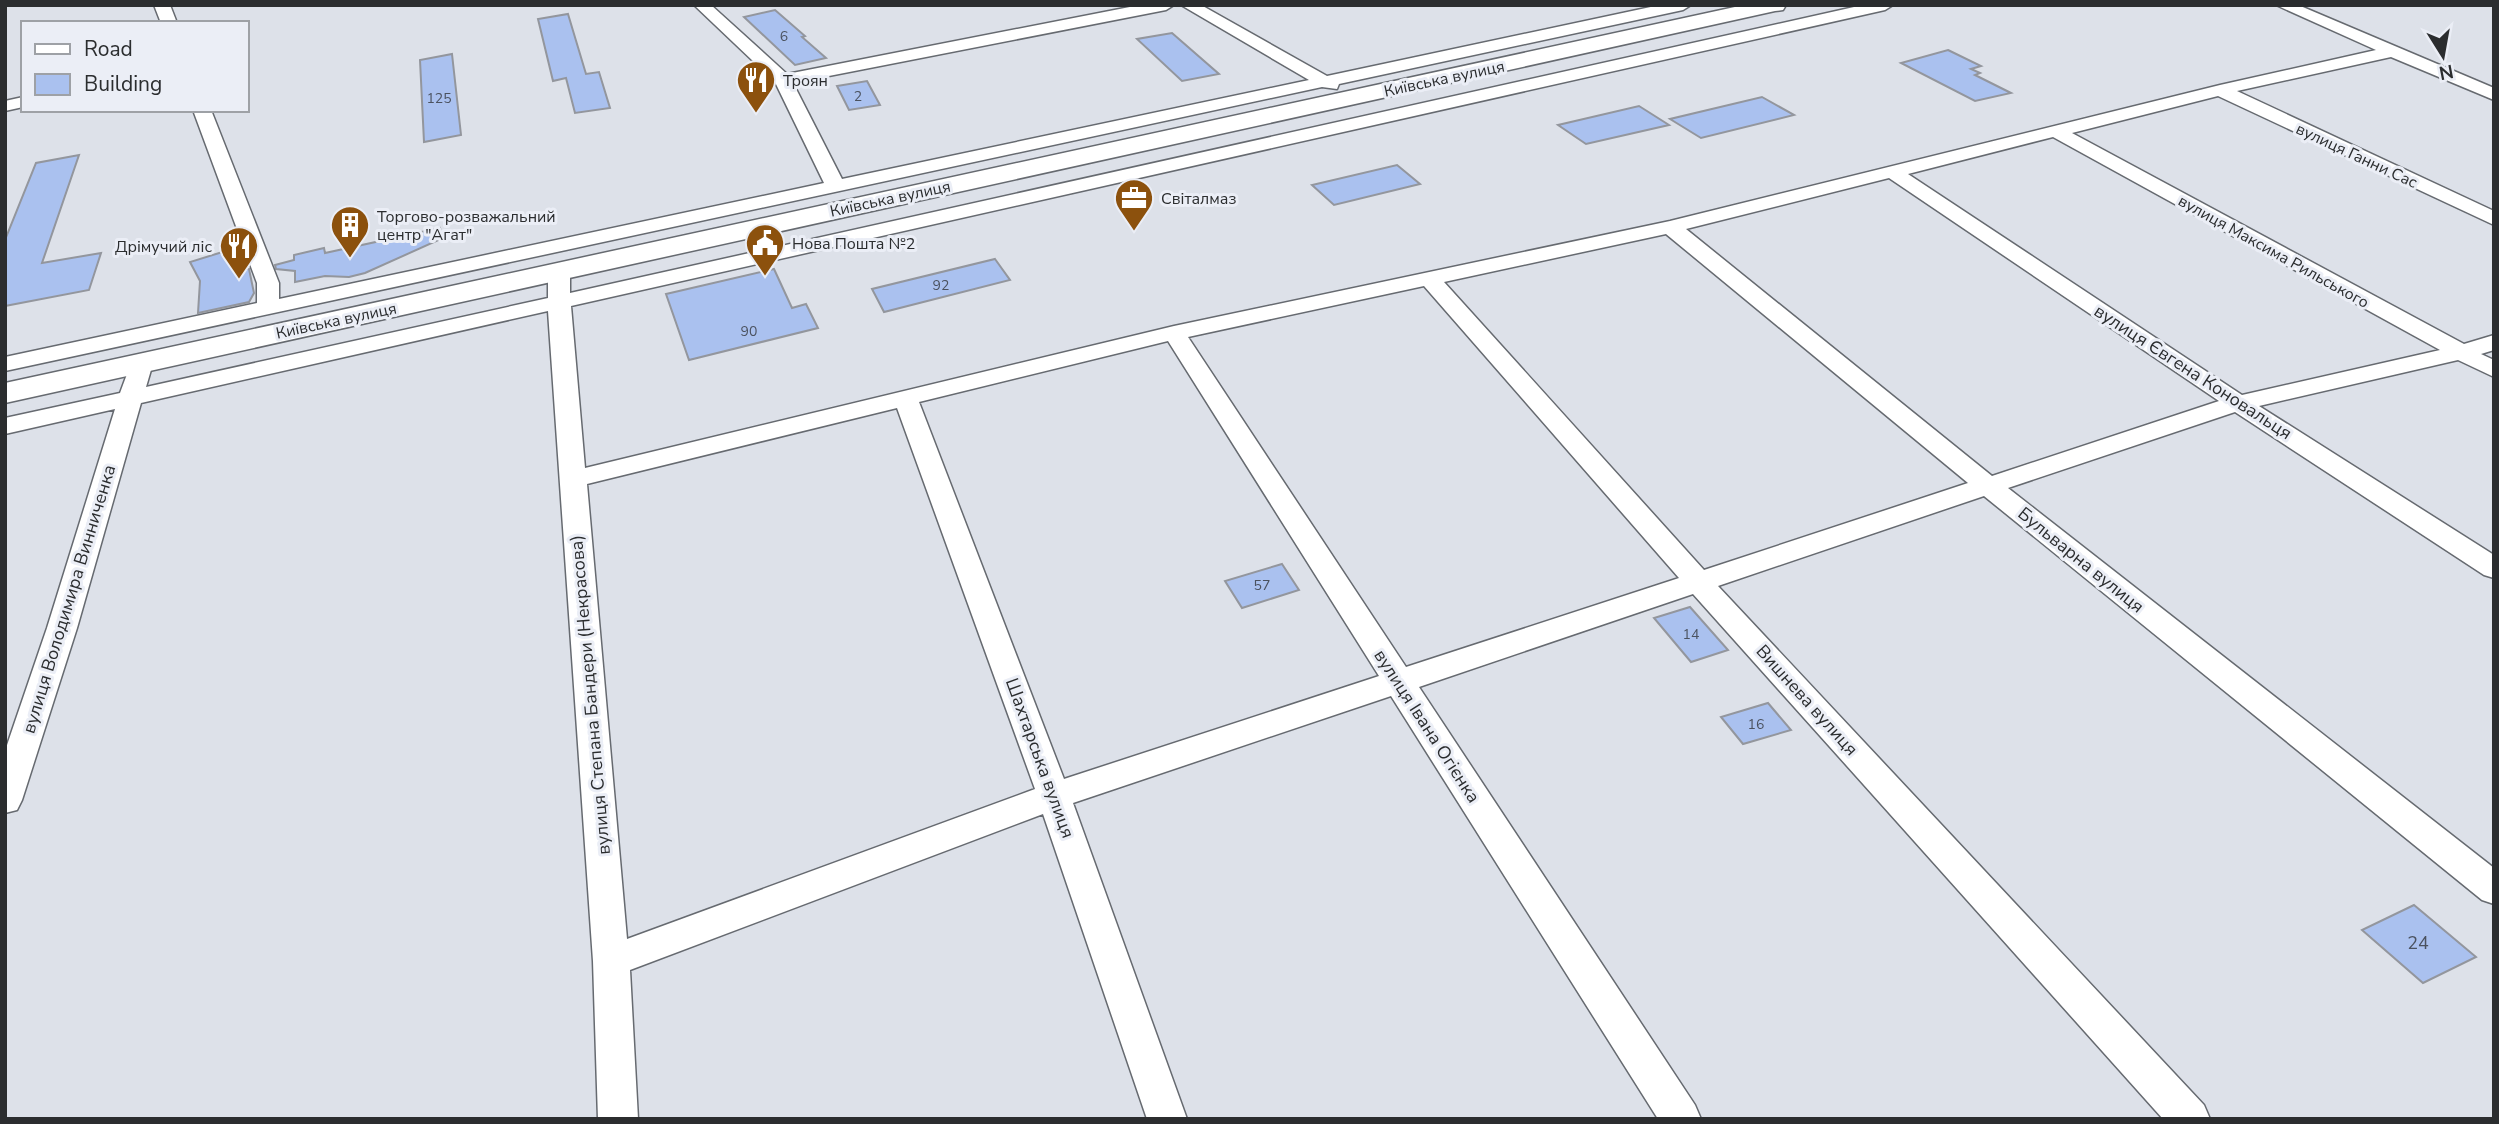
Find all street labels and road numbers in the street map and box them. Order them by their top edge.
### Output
street label: Київська вулиця [1382,55,1507,103]
street label: вулиця Ганни Сас [2292,118,2421,194]
street label: Київська вулиця [828,175,953,223]
street label: вулиця Максима Рильського [2174,190,2373,314]
street label: Київська вулиця [274,297,399,345]
street label: вулиця Євгена Коновальця [2089,299,2297,445]
street label: вулиця Володимира Винниченка [17,462,121,736]
street label: Бульварна вулиця [2013,502,2149,618]
street label: вулиця Степана Бандери (Некрасова) [564,534,616,856]
street label: Вишнева вулиця [1751,639,1863,761]
street label: вулиця Івана Огієнка [1368,645,1486,807]
street label: Шахтарська вулиця [1000,675,1080,841]

